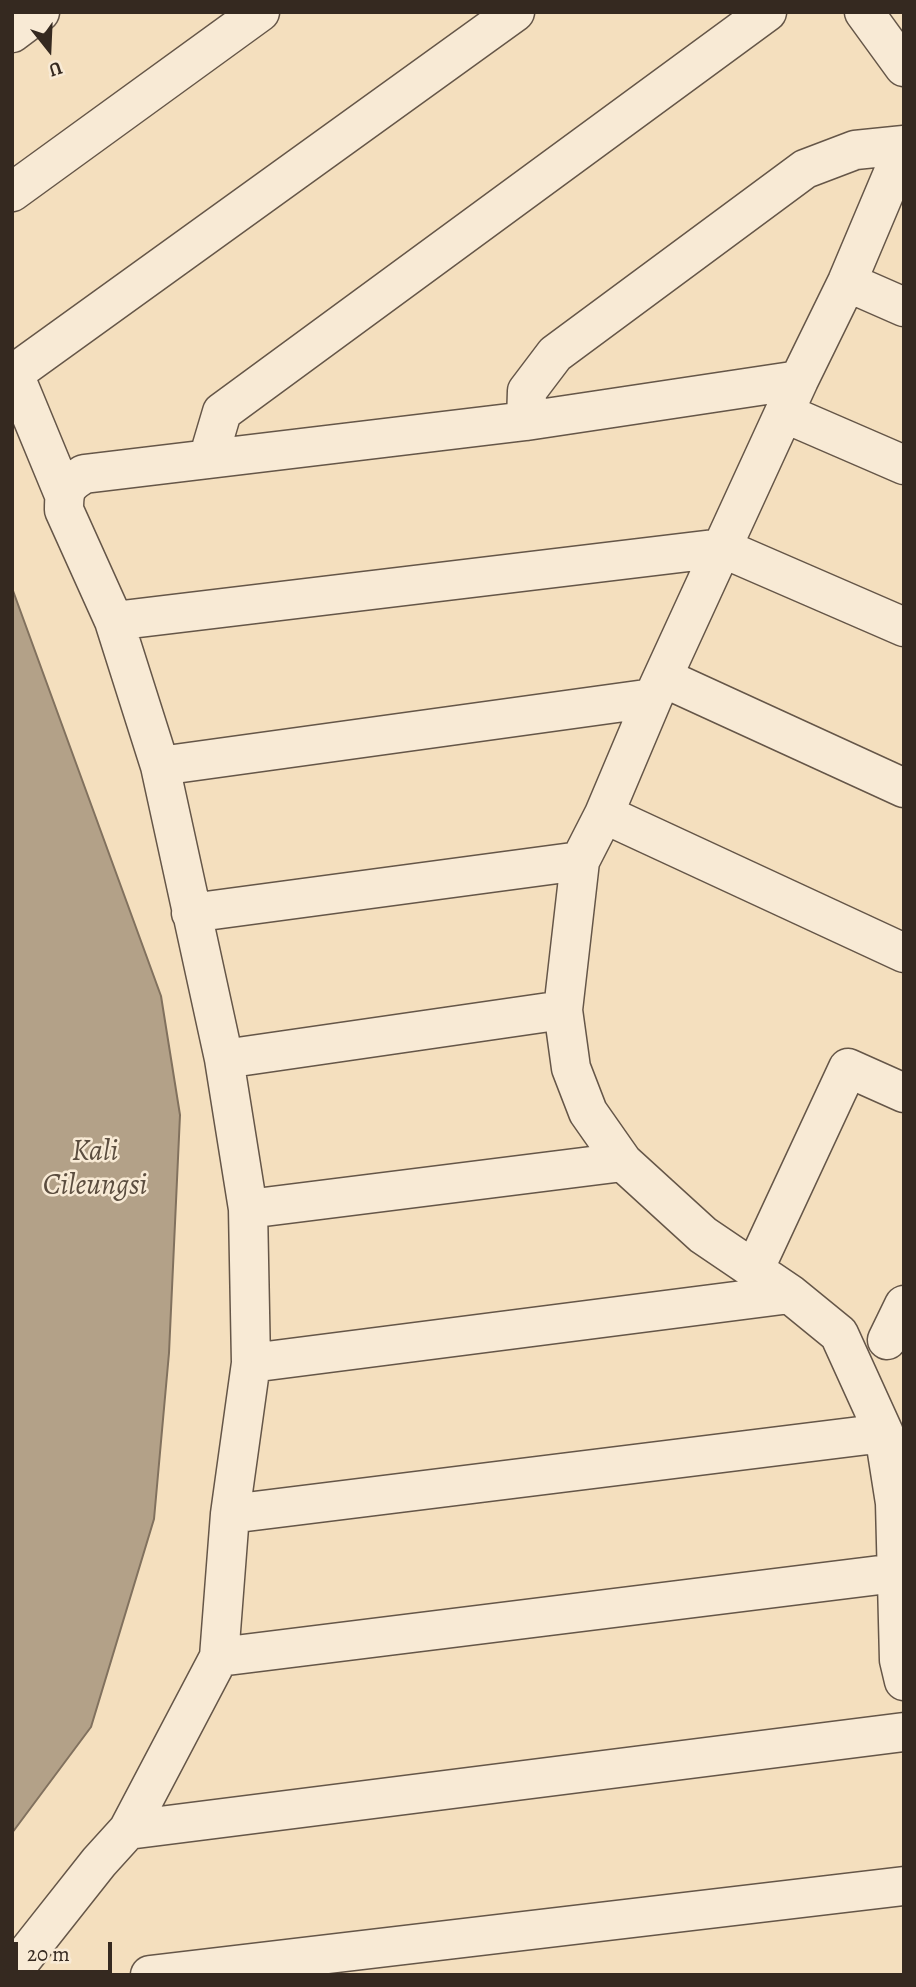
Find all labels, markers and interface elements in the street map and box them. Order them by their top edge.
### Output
north arrow [14,14,84,84]
text: U [46,55,65,83]
water label: Kali Cileungsi [43,1135,147,1206]
scale bar [18,1927,116,1971]
text: 20 m [27,1940,70,1968]

